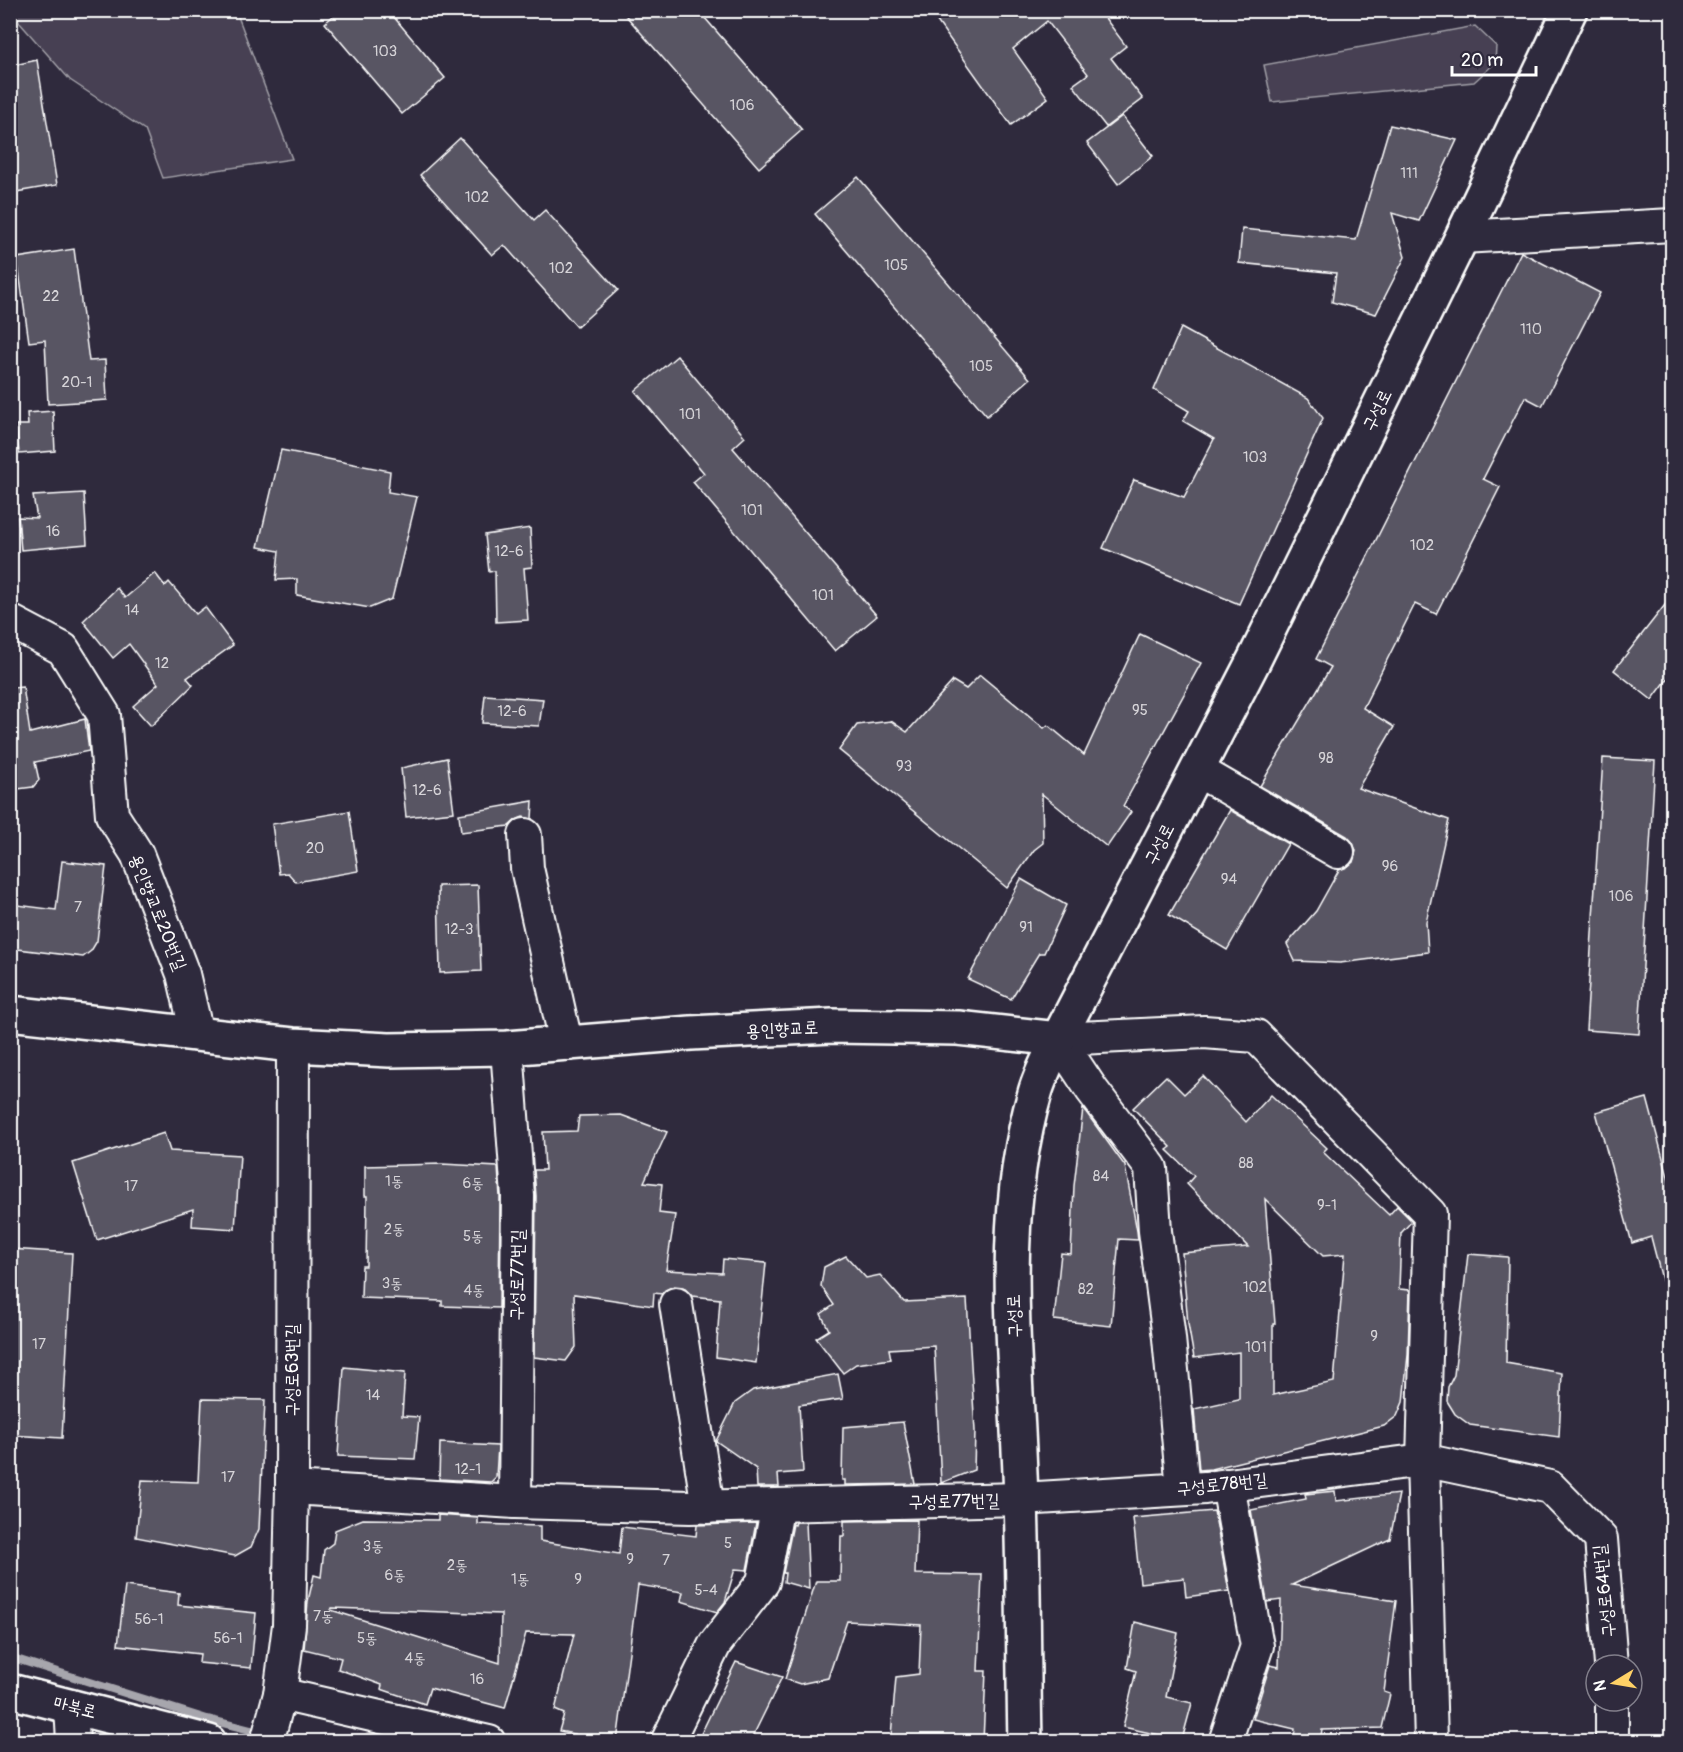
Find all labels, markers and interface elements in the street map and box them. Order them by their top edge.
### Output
scale bar [1452,39,1536,77]
house number: 103 [373,42,397,61]
text: 20 m [1461,49,1503,72]
house number: 106 [730,96,754,115]
house number: 111 [1400,164,1418,183]
house number: 102 [465,188,489,207]
house number: 105 [884,256,908,275]
house number: 102 [549,259,573,278]
house number: 22 [43,287,59,306]
house number: 110 [1520,320,1542,339]
house number: 105 [969,357,993,376]
house number: 20-1 [62,373,92,392]
street label: 구성로 [1358,386,1397,435]
house number: 101 [679,405,701,424]
house number: 103 [1243,448,1267,467]
house number: 101 [741,501,763,520]
house number: 16 [46,522,60,541]
house number: 102 [1410,536,1434,555]
house number: 12-6 [494,542,524,561]
house number: 101 [812,586,834,605]
house number: 14 [125,601,140,620]
house number: 12 [155,654,169,673]
house number: 95 [1132,701,1148,720]
house number: 12-6 [497,702,527,721]
house number: 98 [1318,749,1334,768]
house number: 93 [896,757,912,776]
house number: 12-6 [412,781,442,800]
street label: 구성로 [1139,820,1180,869]
house number: 20 [306,839,324,858]
street label: 용인향교로20번길 [124,851,192,974]
house number: 96 [1382,857,1398,876]
house number: 94 [1221,870,1238,889]
house number: 106 [1609,887,1633,906]
house number: 7 [74,898,82,917]
house number: 91 [1019,918,1033,937]
house number: 12-3 [444,920,474,939]
street label: 용인향교로 [745,1016,819,1043]
house number: 88 [1238,1154,1254,1173]
house number: 84 [1093,1167,1109,1186]
house number: 1동 [385,1172,403,1191]
house number: 6동 [463,1174,483,1193]
house number: 17 [124,1177,138,1196]
house number: 9-1 [1317,1196,1337,1215]
house number: 2동 [384,1220,404,1239]
house number: 5동 [463,1227,483,1246]
street label: 구성로77번길 [505,1229,530,1321]
house number: 3동 [382,1274,402,1293]
house number: 102 [1243,1278,1267,1297]
house number: 82 [1078,1280,1094,1299]
house number: 4동 [464,1281,484,1300]
street label: 구성로 [1002,1294,1027,1338]
street label: 구성로63번길 [281,1323,304,1416]
house number: 9 [1370,1327,1378,1346]
house number: 17 [32,1335,46,1354]
house number: 101 [1245,1338,1267,1357]
house number: 14 [366,1386,381,1405]
house number: 12-1 [455,1460,481,1479]
house number: 17 [221,1468,235,1487]
street label: 구성로78번길 [1176,1468,1269,1501]
street label: 구성로77번길 [908,1489,1000,1514]
house number: 5 [724,1534,732,1553]
house number: 3동 [363,1537,383,1556]
street label: 구성로64번길 [1588,1543,1621,1639]
house number: 9 [626,1550,634,1569]
house number: 7 [662,1551,670,1570]
house number: 2동 [447,1556,467,1575]
house number: 6동 [385,1566,405,1585]
house number: 1동 [511,1570,529,1589]
house number: 9 [574,1570,582,1589]
house number: 5-4 [694,1581,718,1600]
house number: 7동 [313,1607,333,1626]
house number: 56-1 [134,1610,164,1629]
house number: 56-1 [213,1629,243,1648]
house number: 5동 [357,1629,377,1648]
house number: 4동 [405,1649,425,1668]
north arrow [1584,1653,1644,1713]
house number: 16 [470,1670,484,1689]
text: N [1589,1678,1611,1693]
street label: 마북로 [51,1691,99,1724]

